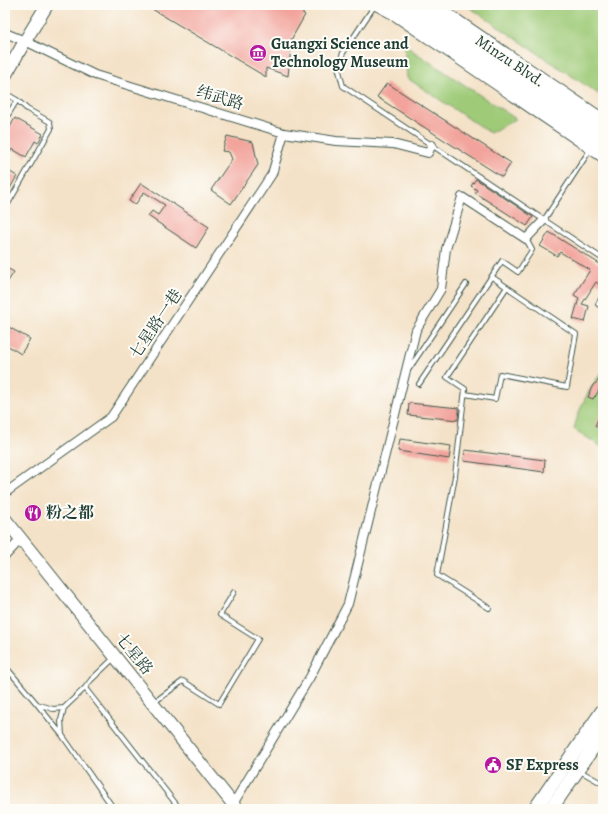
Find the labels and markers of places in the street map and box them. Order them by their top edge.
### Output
place label: Guangxi Science and Technology Museum [271,33,409,73]
museum icon: Guangxi Science and Technology Museum [248,43,268,63]
place label: 粉之都 [46,502,94,524]
restaurant icon: 粉之都 [23,503,43,523]
place label: SF Express [506,754,579,776]
public building icon: SF Express [483,755,503,775]

